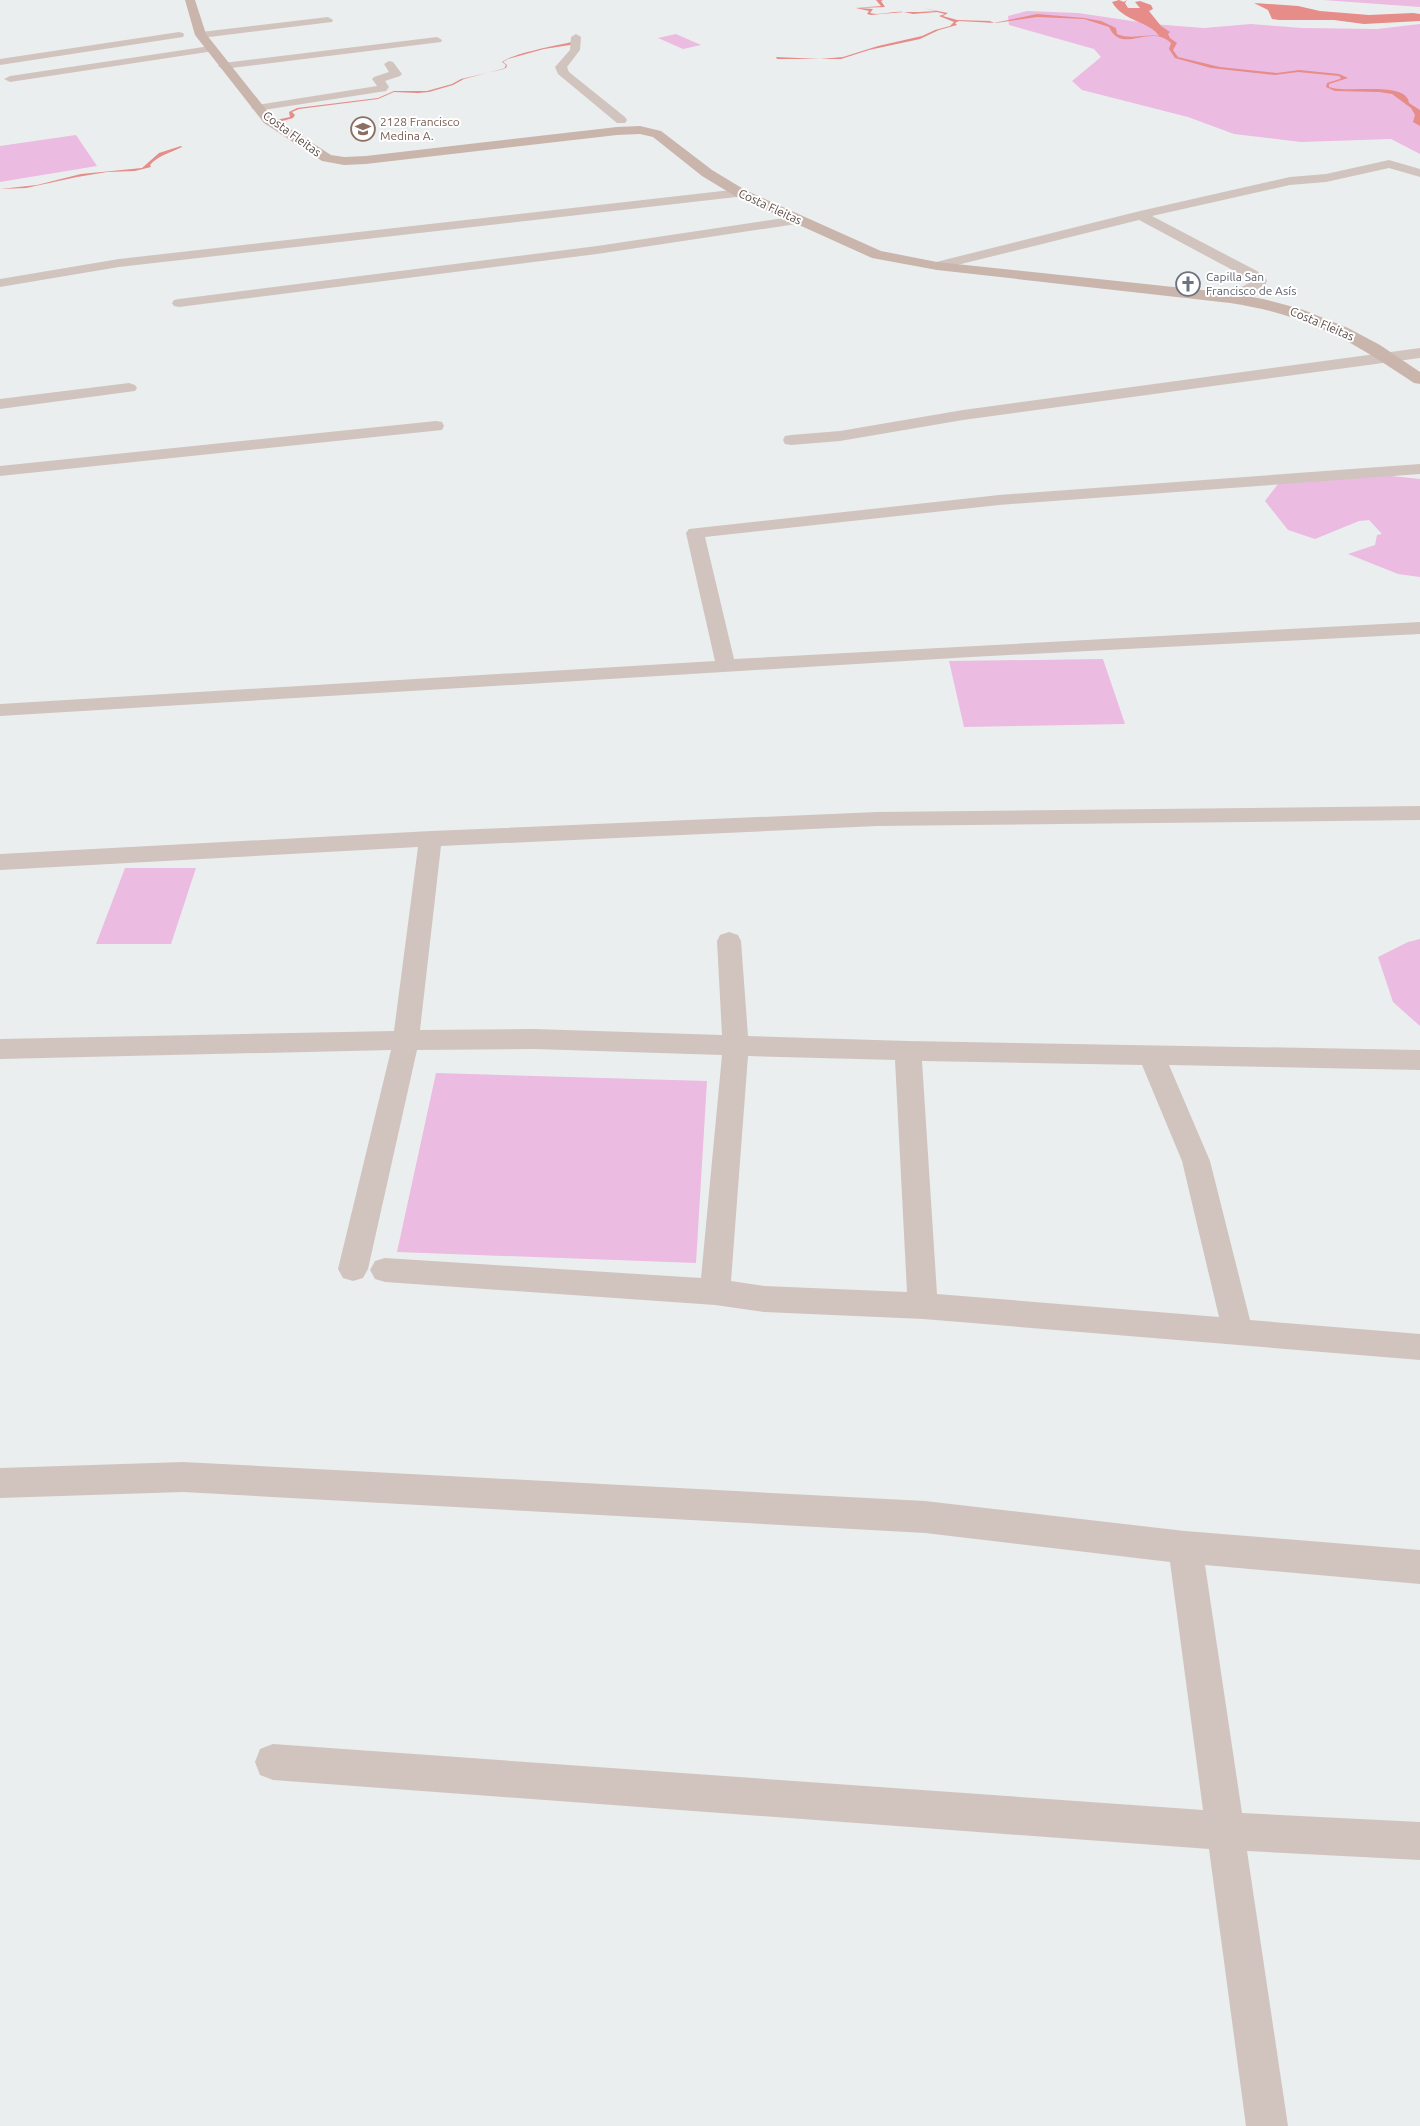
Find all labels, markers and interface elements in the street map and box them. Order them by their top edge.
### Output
street label: Costa Fleitas [261,108,324,159]
place label: 2128 Francisco Medina A. [380,115,460,142]
school or university icon: 2128 Francisco Medina A. [350,116,376,142]
street label: Costa Fleitas [737,186,804,227]
place label: Capilla San Francisco de Asís [1206,270,1296,297]
church icon: Capilla San Francisco de Asís [1175,271,1201,297]
street label: Costa Fleitas [1288,304,1356,343]

